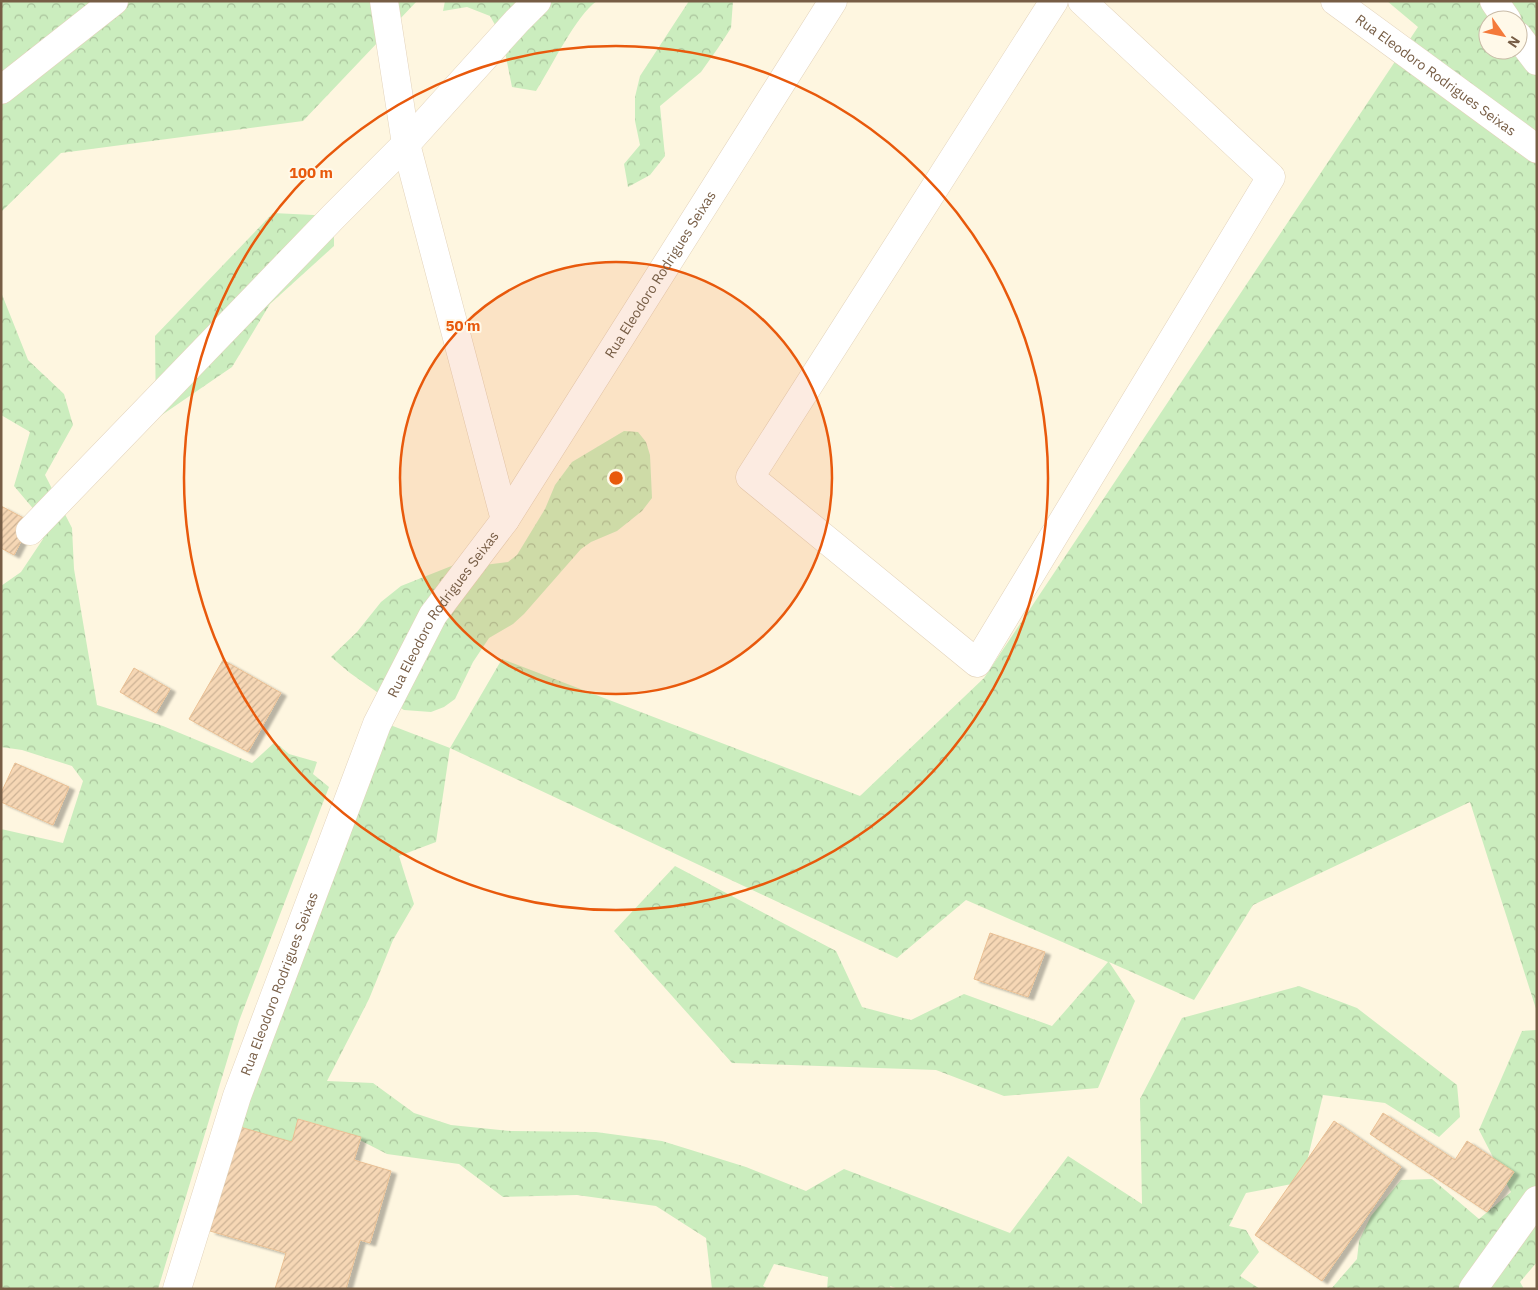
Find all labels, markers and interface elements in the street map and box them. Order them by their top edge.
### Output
street label: Rua Eleodoro Rodrigues Seixas [1352,10,1520,140]
north arrow [1478,10,1528,60]
text: N [1504,33,1524,51]
text: 100 m [289,163,333,182]
street label: Rua Eleodoro Rodrigues Seixas [601,187,720,361]
text: 50 m [446,316,480,335]
centre of rings [607,469,625,487]
street label: Rua Eleodoro Rodrigues Seixas [383,527,503,700]
street label: Rua Eleodoro Rodrigues Seixas [237,889,322,1078]

